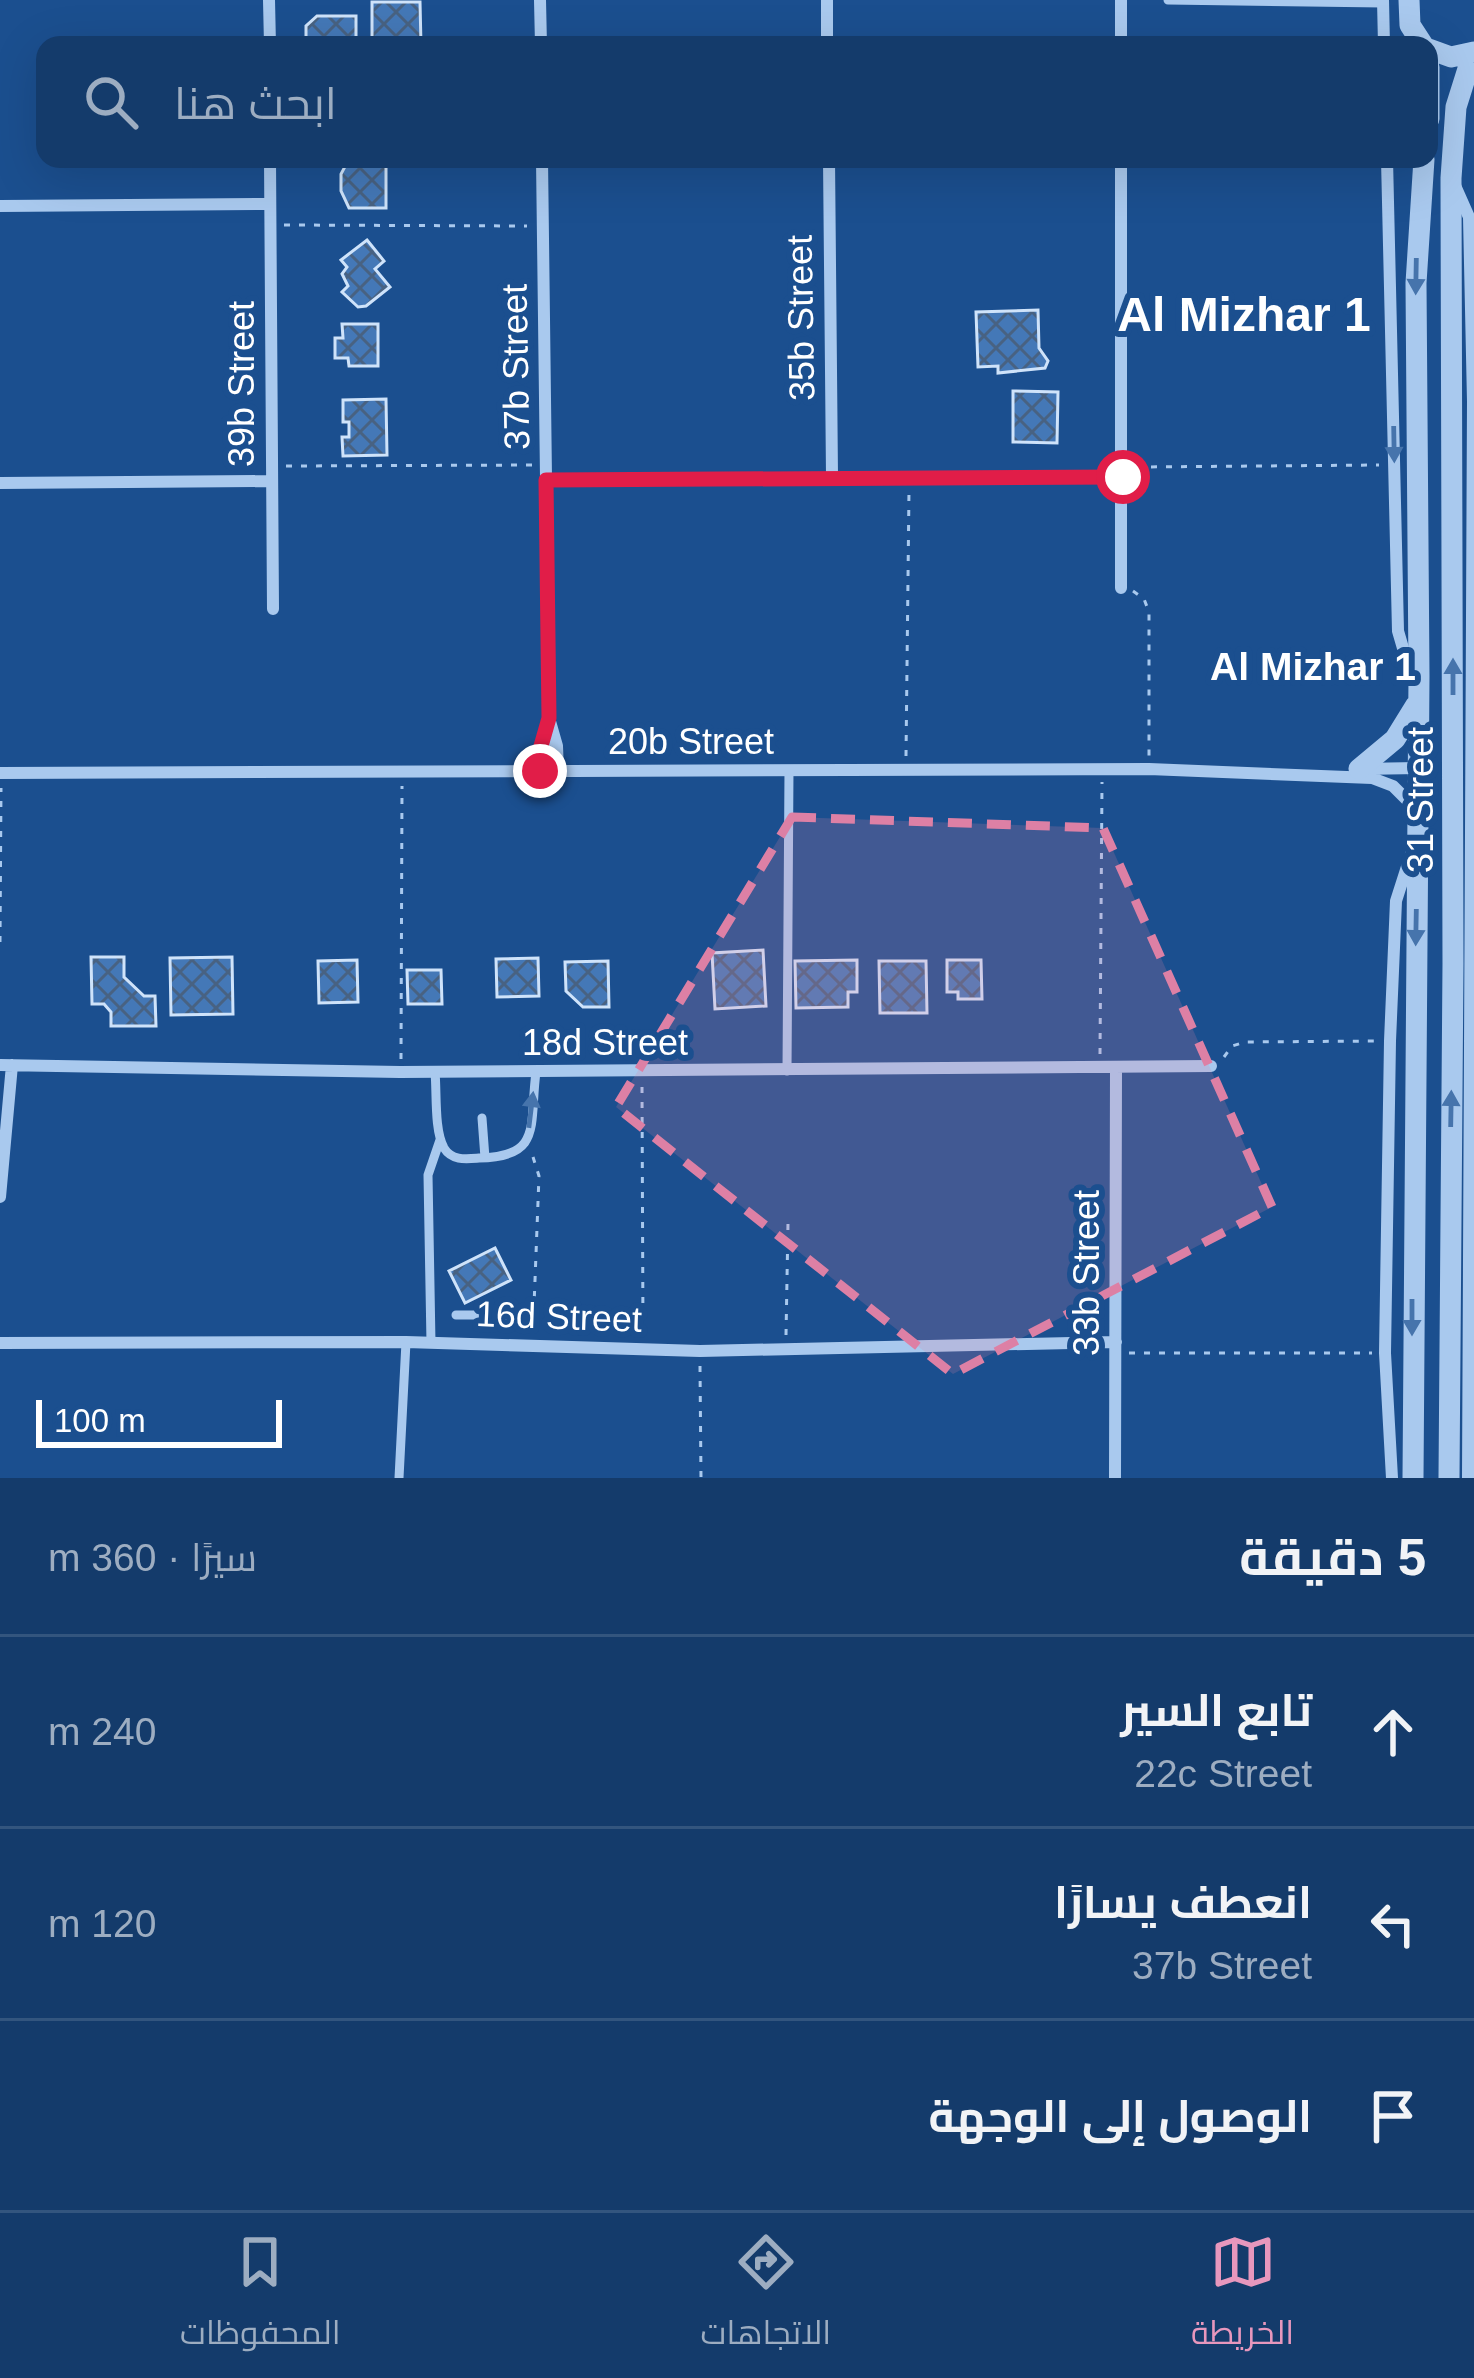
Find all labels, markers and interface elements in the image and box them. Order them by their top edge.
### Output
search box [36,36,1438,168]
icon: search [78,69,144,135]
text: ابحث هنا [174,78,337,129]
street label: 35b Street [779,235,822,401]
one-way arrow [1407,258,1426,296]
street label: 37b Street [494,284,537,450]
district label: Al Mizhar 1 [1117,288,1371,341]
street label: 39b Street [221,301,262,467]
one-way arrow [1384,426,1403,464]
route start [1096,450,1150,504]
district label: Al Mizhar 1 [1210,645,1416,688]
one-way arrow [1443,657,1462,695]
street label: 20b Street [608,721,774,762]
street label: 31 Street [1400,727,1441,873]
route end [513,744,567,798]
one-way arrow [1406,909,1426,947]
street label: 18d Street [522,1022,688,1063]
one-way arrow [1442,1089,1461,1127]
one-way arrow [522,1091,541,1129]
street label: 33b Street [1066,1190,1107,1356]
street label: 16d Street [475,1293,643,1340]
one-way arrow [1402,1299,1422,1337]
scale bar [36,1394,282,1447]
text: 100 m [54,1402,146,1439]
text: 5 دقيقة [1239,1529,1426,1586]
text: سيرًا · 360 m [48,1536,257,1579]
text: تابع السير [1121,1685,1312,1736]
icon: ahead [1360,1699,1426,1765]
text: 240 m [48,1710,156,1753]
text: 22c Street [1134,1752,1312,1795]
text: انعطف يسارًا [1054,1877,1312,1928]
icon: left [1360,1891,1426,1957]
text: 120 m [48,1902,156,1945]
text: 37b Street [1132,1944,1312,1987]
icon: arrive [1360,2083,1426,2149]
text: الوصول إلى الوجهة [928,2091,1312,2142]
tab: المحفوظات [180,2229,341,2363]
tab: الاتجاهات [700,2229,831,2363]
tab: الخريطة [1191,2229,1294,2363]

